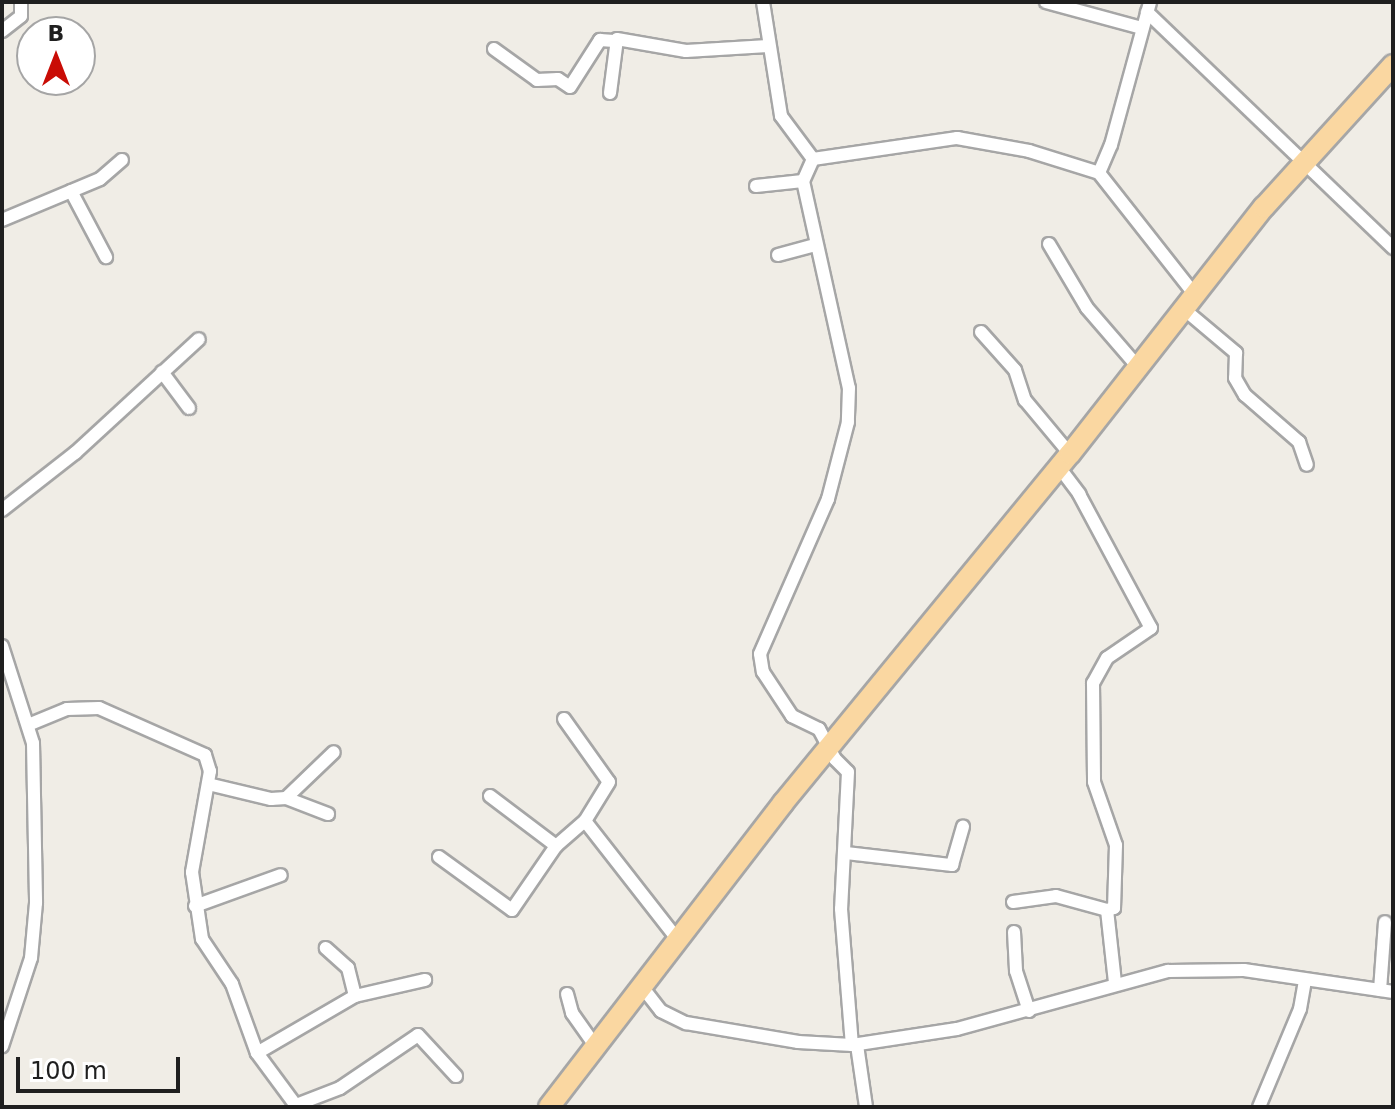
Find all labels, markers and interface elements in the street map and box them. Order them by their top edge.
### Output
north arrow [16,16,96,96]
text: B [48,21,64,46]
scale bar [20,1041,184,1091]
text: 100 m [30,1057,107,1085]

